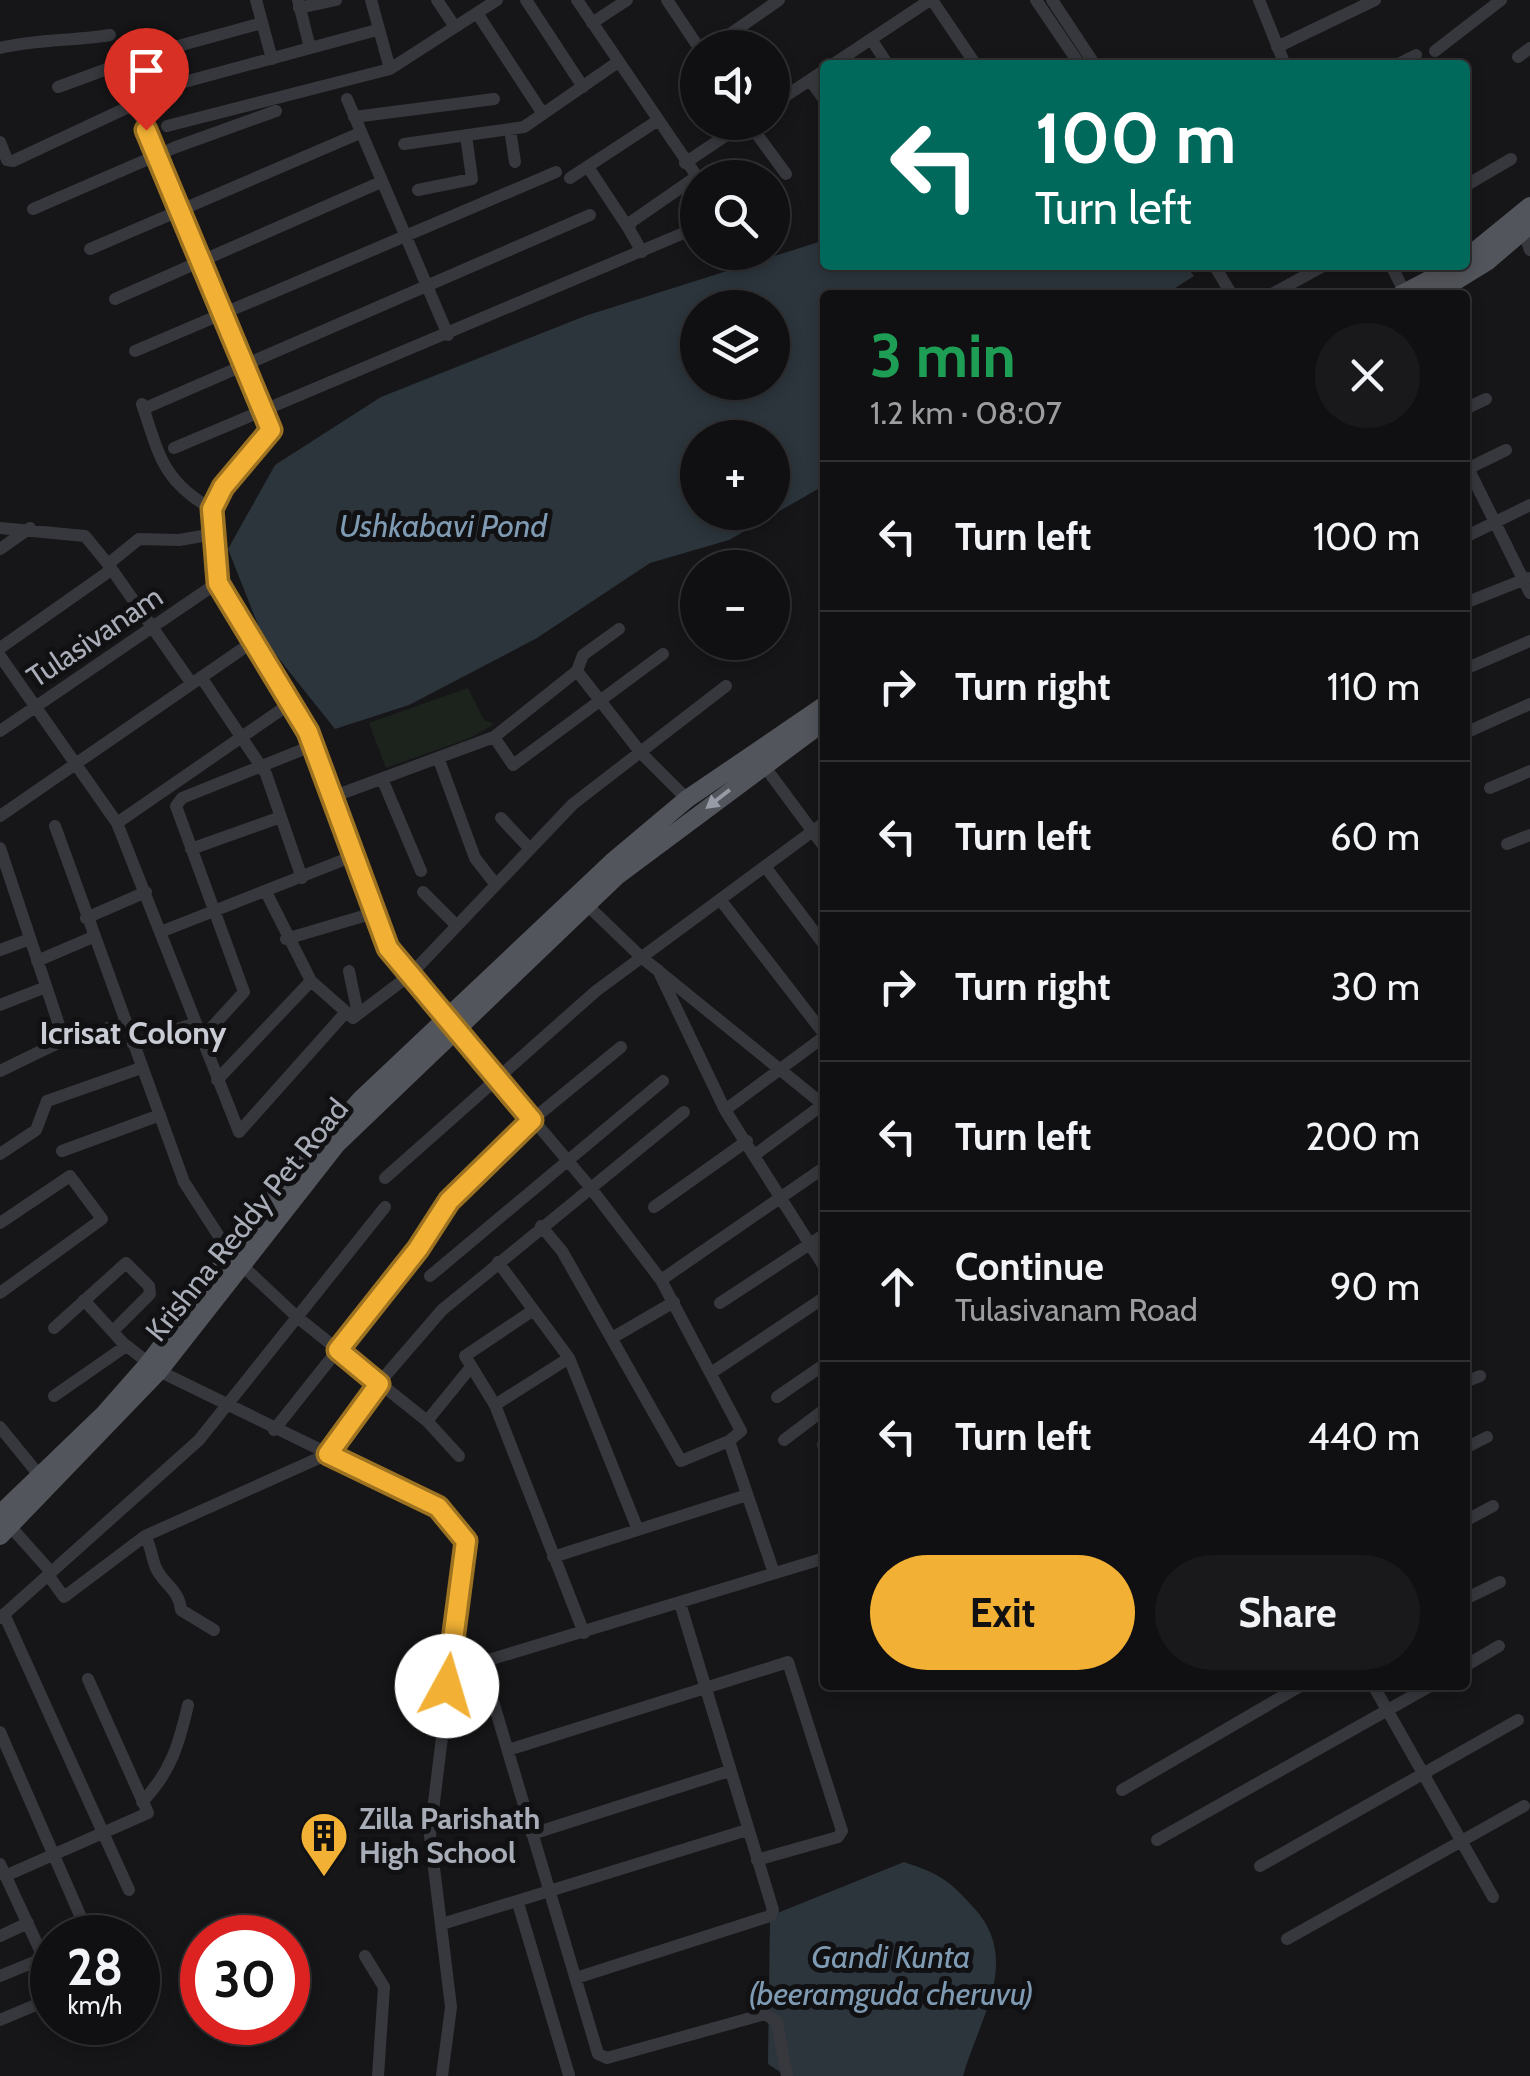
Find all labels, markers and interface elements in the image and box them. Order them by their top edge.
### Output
pin [104,28,189,131]
map controls [680,30,790,660]
button: sound [680,30,790,140]
icon: arrive [119,43,174,98]
text: 100 m [1035,95,1236,181]
icon: left [870,100,1000,230]
button: search [680,160,790,270]
text: Turn left [1035,181,1192,235]
button: layers [680,290,790,400]
text: 3 min [870,319,1016,392]
button: close [1315,323,1420,428]
text: 1.2 km · 08:07 [870,393,1062,432]
button: + [680,420,790,530]
water label: Ushkabavi Pond [339,506,548,545]
icon: left [870,509,925,564]
text: Turn left [955,513,1091,560]
text: 100 m [1313,513,1420,560]
button: − [680,550,790,660]
street label: Tulasivanam [20,578,170,695]
icon: right [870,659,925,714]
text: Turn right [955,663,1111,710]
text: 110 m [1327,663,1420,710]
one-way arrow [705,788,731,809]
icon: left [870,809,925,864]
text: Turn left [955,813,1091,860]
text: 60 m [1330,813,1420,860]
icon: right [870,959,925,1014]
text: Turn right [955,963,1111,1010]
text: 30 m [1331,963,1420,1010]
district label: Icrisat Colony [39,1013,227,1052]
street label: Krishna Reddy Pet Road [137,1091,356,1349]
icon: left [870,1109,925,1164]
text: Turn left [955,1113,1091,1160]
text: 200 m [1305,1113,1420,1160]
text: Continue [955,1243,1104,1290]
icon: ahead [870,1259,925,1314]
text: 90 m [1330,1263,1420,1310]
text: Tulasivanam Road [955,1290,1198,1329]
icon: left [870,1409,925,1464]
text: Turn left [955,1413,1091,1460]
text: 440 m [1308,1413,1420,1460]
button: Exit [870,1555,1135,1670]
button: Share [1155,1555,1420,1670]
position arrow [395,1634,499,1738]
place label: Zilla Parishath High School [359,1800,540,1871]
building icon: Zilla Parishath High School [298,1810,350,1878]
speed limit sign: 30 [180,1915,310,2045]
text: 28 [67,1937,123,1998]
water label: Gandi Kunta (beeramguda cheruvu) [749,1937,1033,2013]
text: km/h [68,1990,122,2020]

